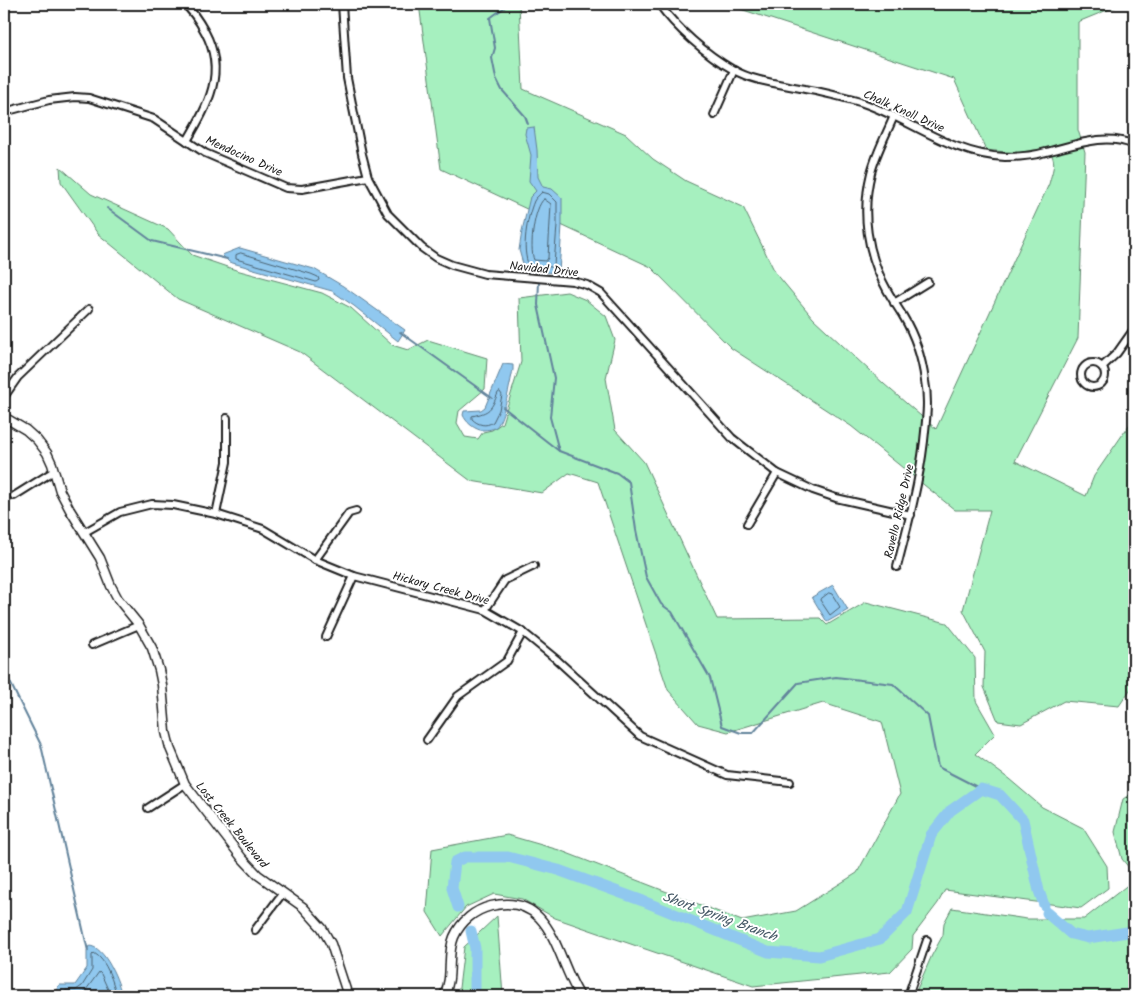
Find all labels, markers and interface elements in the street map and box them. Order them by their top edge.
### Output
street label: Chalk Knoll Drive [860,85,948,138]
street label: Mendocino Drive [202,131,286,182]
street label: Navidad Drive [509,256,580,283]
street label: Ravello Ridge Drive [879,462,920,560]
street label: Hickory Creek Drive [391,566,492,611]
street label: Lost Creek Boulevard [191,778,273,874]
water label: Short Spring Branch [659,886,781,948]

